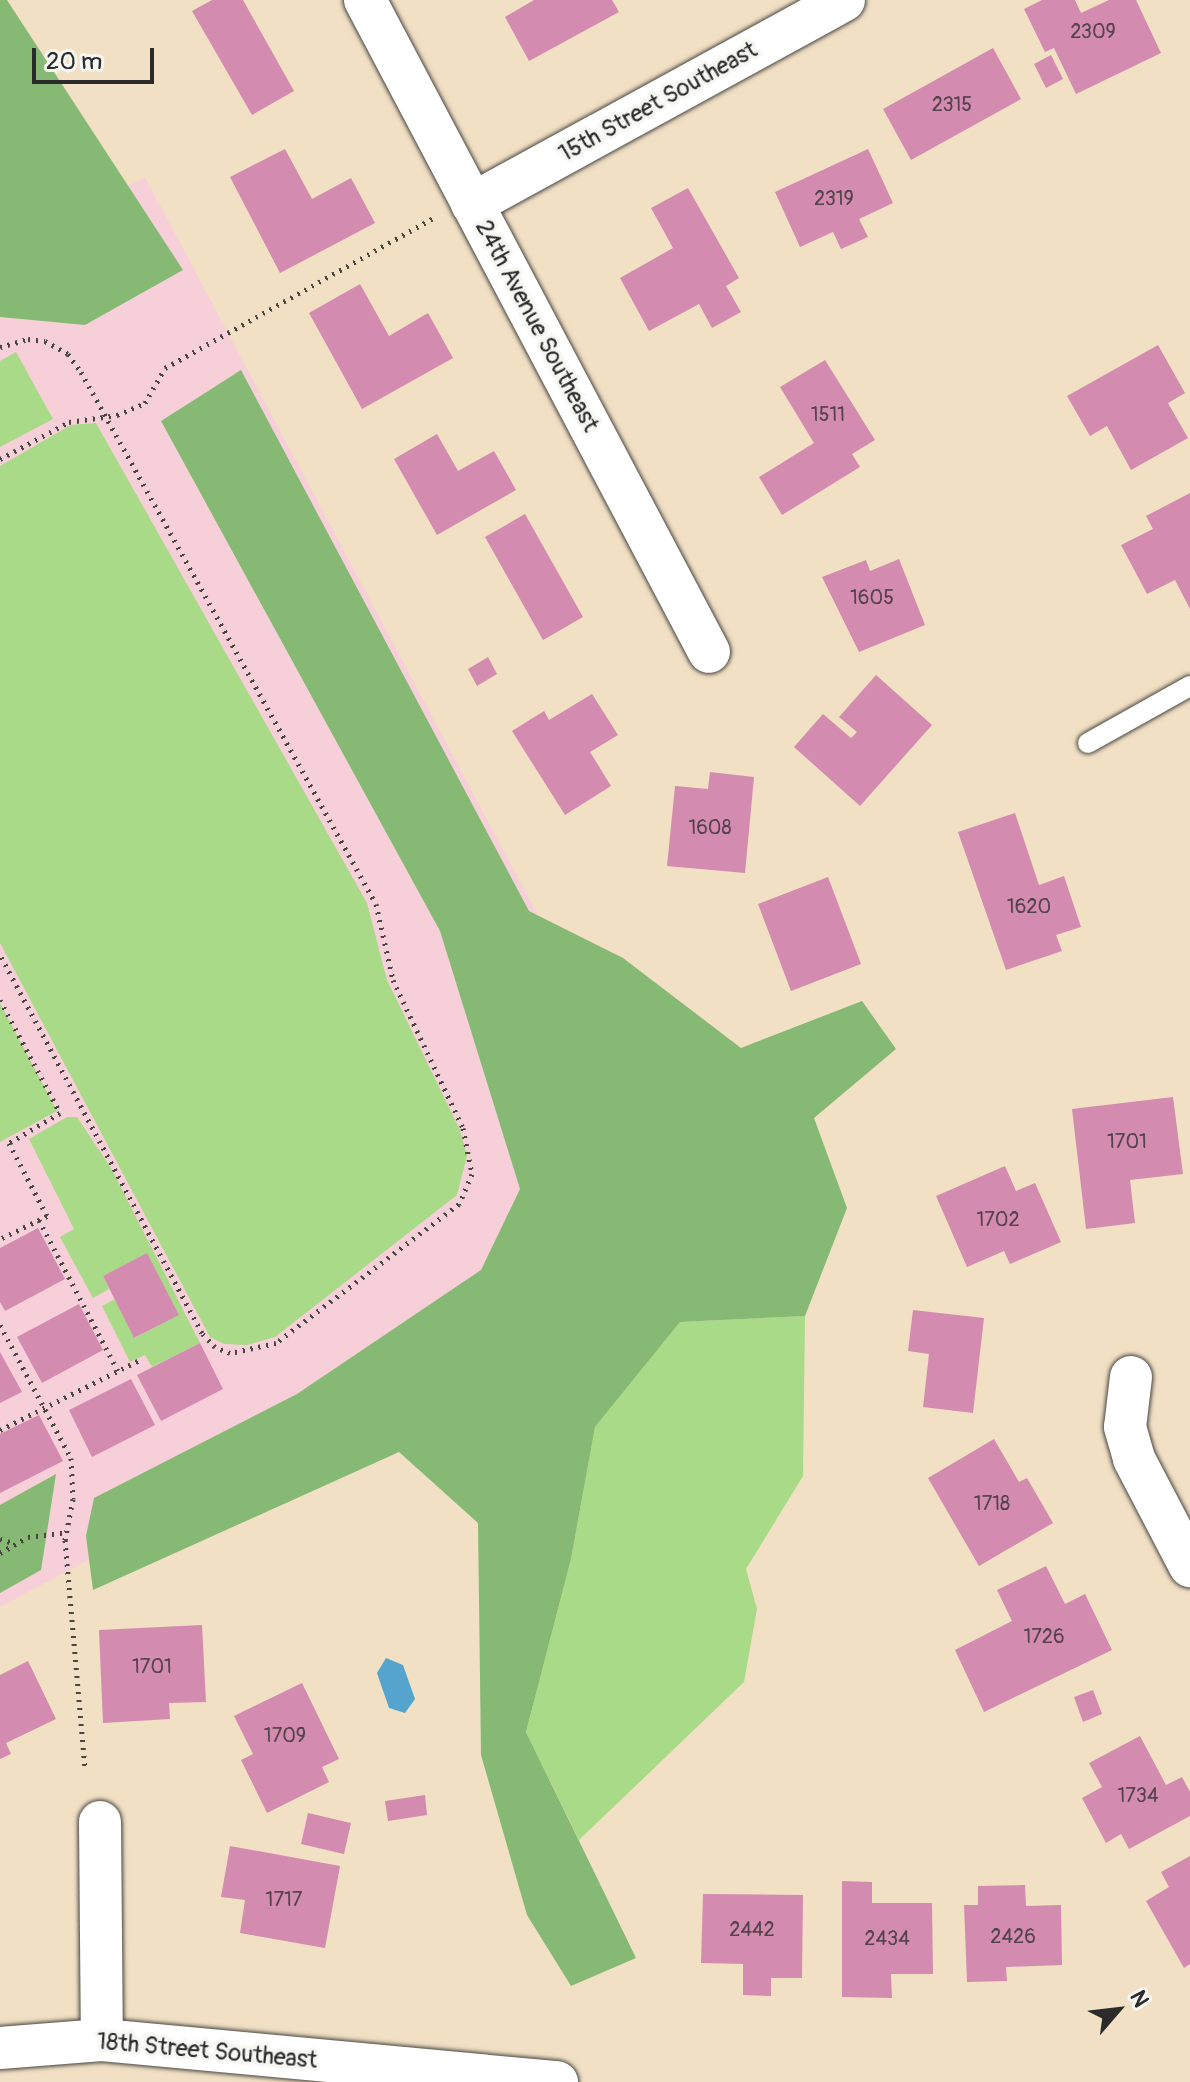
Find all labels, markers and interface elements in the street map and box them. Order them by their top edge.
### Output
house number: 2309 [1070,19,1116,43]
scale bar [36,32,158,82]
street label: 15th Street Southeast [554,36,762,168]
text: 20 m [46,47,102,76]
house number: 2315 [932,92,972,116]
house number: 2319 [814,186,854,210]
street label: 24th Avenue Southeast [469,215,605,437]
house number: 1511 [811,402,845,426]
house number: 1605 [850,585,894,609]
house number: 1608 [688,815,732,839]
house number: 1620 [1007,894,1051,918]
house number: 1701 [1107,1129,1147,1153]
house number: 1702 [976,1207,1020,1231]
house number: 1718 [974,1491,1010,1515]
house number: 1726 [1023,1624,1065,1648]
house number: 1701 [132,1654,172,1678]
house number: 1709 [264,1723,306,1747]
house number: 1734 [1117,1783,1159,1807]
house number: 1717 [266,1887,302,1911]
house number: 2442 [729,1917,775,1941]
house number: 2426 [990,1924,1036,1948]
house number: 2434 [864,1926,910,1950]
north arrow [1078,1970,1158,2050]
text: N [1123,1986,1155,2012]
street label: 18th Street Southeast [96,2027,318,2075]

